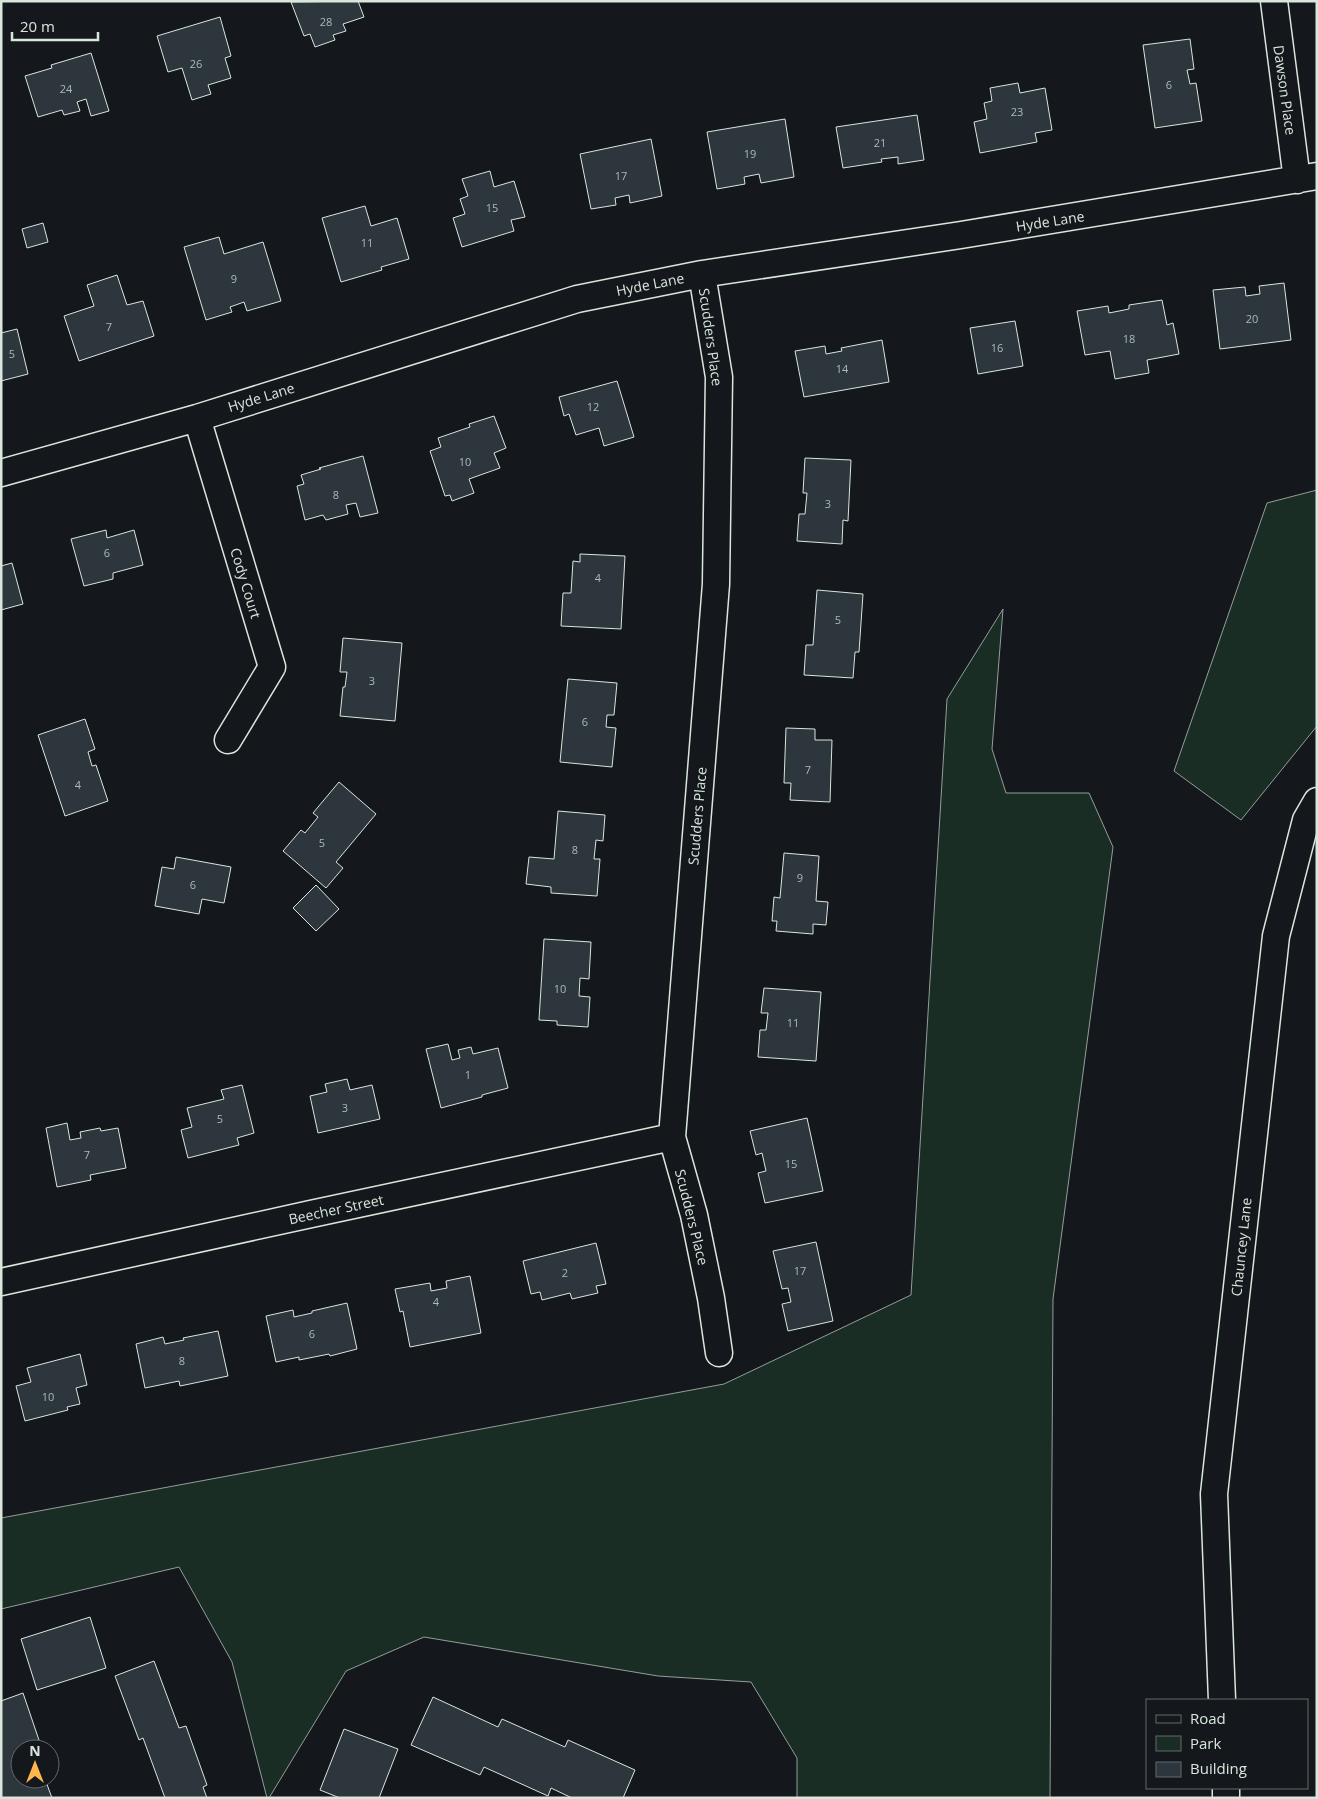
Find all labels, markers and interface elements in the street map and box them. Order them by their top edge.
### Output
scale bar [12,10,99,42]
house number: 28 [320,14,332,29]
text: 20 m [20,16,55,36]
street label: Dawson Place [1269,44,1301,136]
house number: 26 [190,56,202,71]
house number: 6 [1166,77,1172,92]
house number: 24 [60,81,73,96]
house number: 23 [1011,104,1023,119]
house number: 21 [874,135,886,150]
house number: 19 [744,146,756,161]
house number: 17 [615,168,627,183]
house number: 15 [486,200,498,215]
street label: Hyde Lane [1014,206,1086,236]
house number: 11 [361,235,373,250]
street label: Hyde Lane [614,268,686,300]
house number: 9 [231,271,237,286]
street label: Scudders Place [695,287,727,387]
house number: 20 [1246,311,1258,326]
house number: 7 [106,319,112,334]
house number: 18 [1123,331,1135,346]
house number: 16 [991,340,1003,355]
house number: 5 [9,346,15,361]
house number: 14 [836,361,849,376]
street label: Hyde Lane [225,378,297,416]
house number: 12 [587,399,599,414]
house number: 10 [459,454,471,469]
house number: 8 [333,487,339,502]
house number: 3 [825,496,831,511]
house number: 6 [104,545,110,560]
street label: Cody Court [226,545,266,621]
house number: 4 [595,570,602,585]
house number: 5 [835,612,841,627]
house number: 3 [369,673,375,688]
house number: 6 [582,714,588,729]
house number: 7 [805,762,811,777]
street label: Scudders Place [683,766,711,866]
house number: 4 [75,777,82,792]
house number: 5 [319,835,325,850]
house number: 8 [572,842,578,857]
house number: 9 [797,870,803,885]
house number: 6 [190,877,196,892]
house number: 10 [554,981,566,996]
house number: 11 [787,1015,799,1030]
house number: 1 [465,1067,471,1082]
house number: 3 [342,1100,348,1115]
house number: 5 [217,1111,223,1126]
house number: 7 [84,1147,90,1162]
house number: 15 [785,1156,797,1171]
street label: Scudders Place [671,1167,713,1267]
street label: Beecher Street [287,1190,385,1228]
street label: Chauncey Lane [1226,1197,1256,1297]
house number: 17 [794,1263,806,1278]
house number: 2 [562,1265,568,1280]
house number: 4 [433,1294,440,1309]
house number: 6 [309,1326,315,1341]
house number: 8 [179,1353,185,1368]
house number: 10 [42,1389,54,1404]
legend [1146,1699,1308,1789]
text: Road [1190,1708,1226,1728]
text: Park [1190,1733,1221,1753]
north arrow [10,1739,60,1789]
text: N [29,1741,41,1760]
text: Building [1190,1758,1247,1778]

